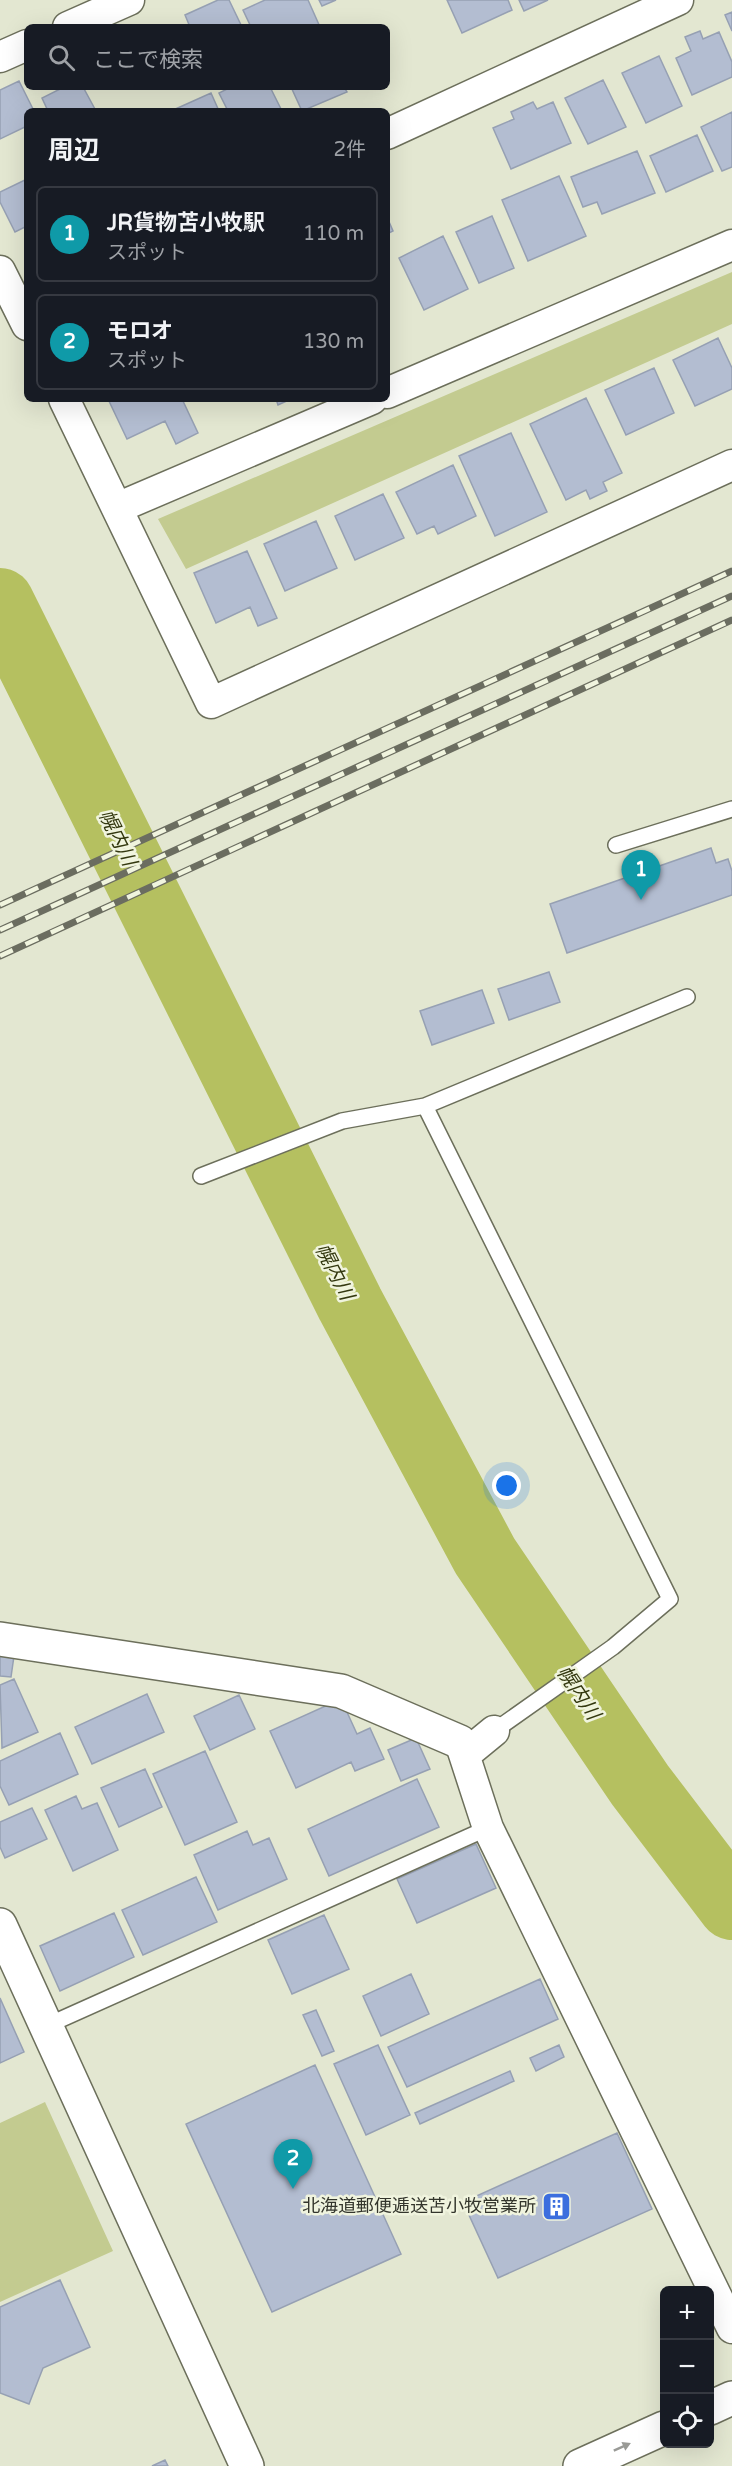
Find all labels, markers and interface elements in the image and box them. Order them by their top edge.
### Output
search box [24,24,390,90]
icon: search [45,41,78,74]
text: ここで検索 [93,47,203,73]
text: 周辺 [48,135,100,166]
text: 2件 [333,138,366,162]
text: JR貨物苫小牧駅 [107,210,265,236]
text: 1 [63,222,76,246]
text: 110 m [303,222,364,246]
text: スポット [107,241,187,265]
text: モロオ [107,318,173,344]
text: 2 [63,330,76,354]
text: 130 m [303,330,364,354]
text: スポット [107,349,187,373]
water label: 幌内川 [93,806,142,872]
pin: 1 [622,850,660,900]
water label: 幌内川 [310,1240,359,1306]
your location [492,1471,521,1500]
water label: 幌内川 [551,1661,606,1726]
pin: 2 [274,2140,312,2189]
building icon: 北海道郵便逓送苫小牧営業所 [541,2190,573,2222]
place label: 北海道郵便逓送苫小牧営業所 [302,2195,536,2217]
map controls [660,2286,714,2448]
button: + [660,2286,714,2340]
button: − [660,2340,714,2394]
button: locate [660,2394,714,2448]
one-way arrow [614,2442,632,2452]

